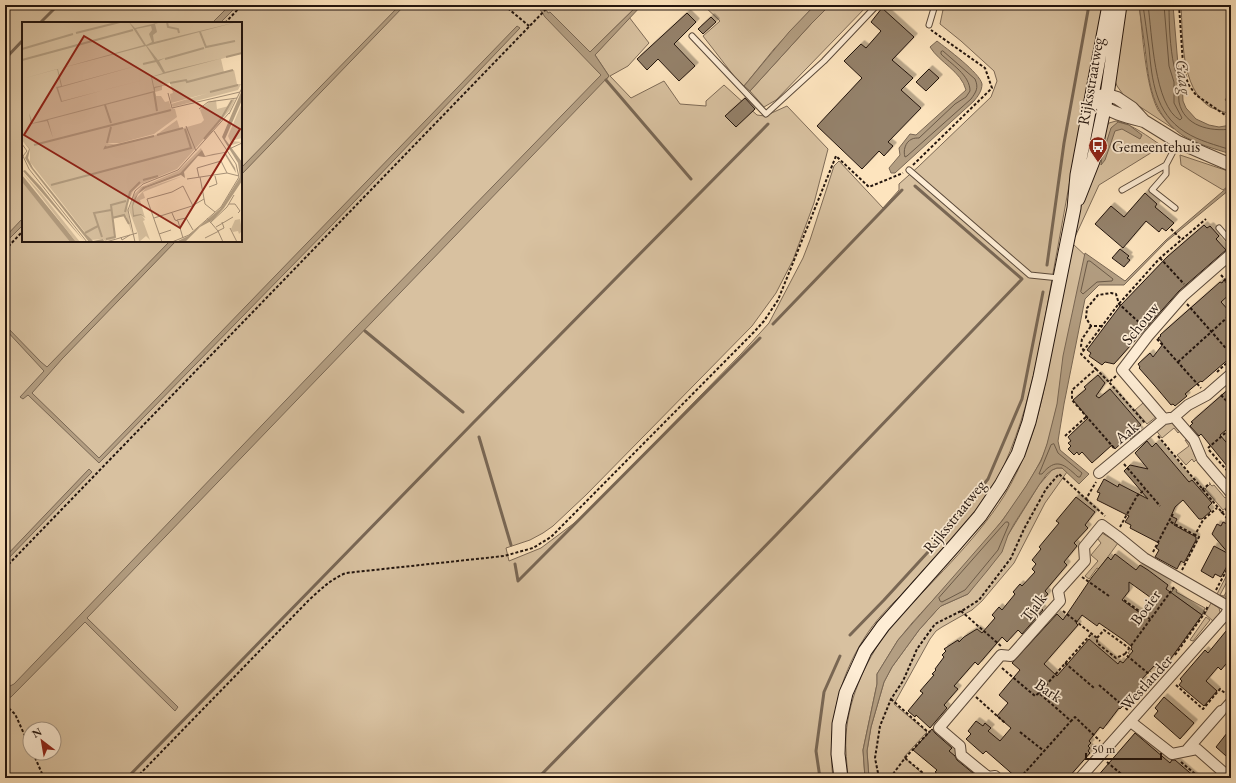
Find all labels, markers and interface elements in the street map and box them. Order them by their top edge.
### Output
inset map [22,22,242,242]
street label: Rijksstraatweg [1072,35,1109,127]
water label: Gaag [1171,58,1197,97]
bus stop icon: Gemeentehuis [1087,135,1109,163]
place label: Gemeentehuis [1112,136,1200,157]
street label: Schouw [1117,297,1165,349]
street label: Aak [1109,416,1143,449]
street label: Rijksstraatweg [918,474,991,557]
street label: Boeier [1125,585,1166,629]
street label: Tjalk [1016,588,1052,626]
street label: Westlander [1116,650,1177,715]
street label: Bark [1031,674,1067,707]
north arrow [22,721,62,761]
text: N [29,724,44,741]
scale bar [1086,735,1161,761]
text: 50 m [1092,741,1116,757]

